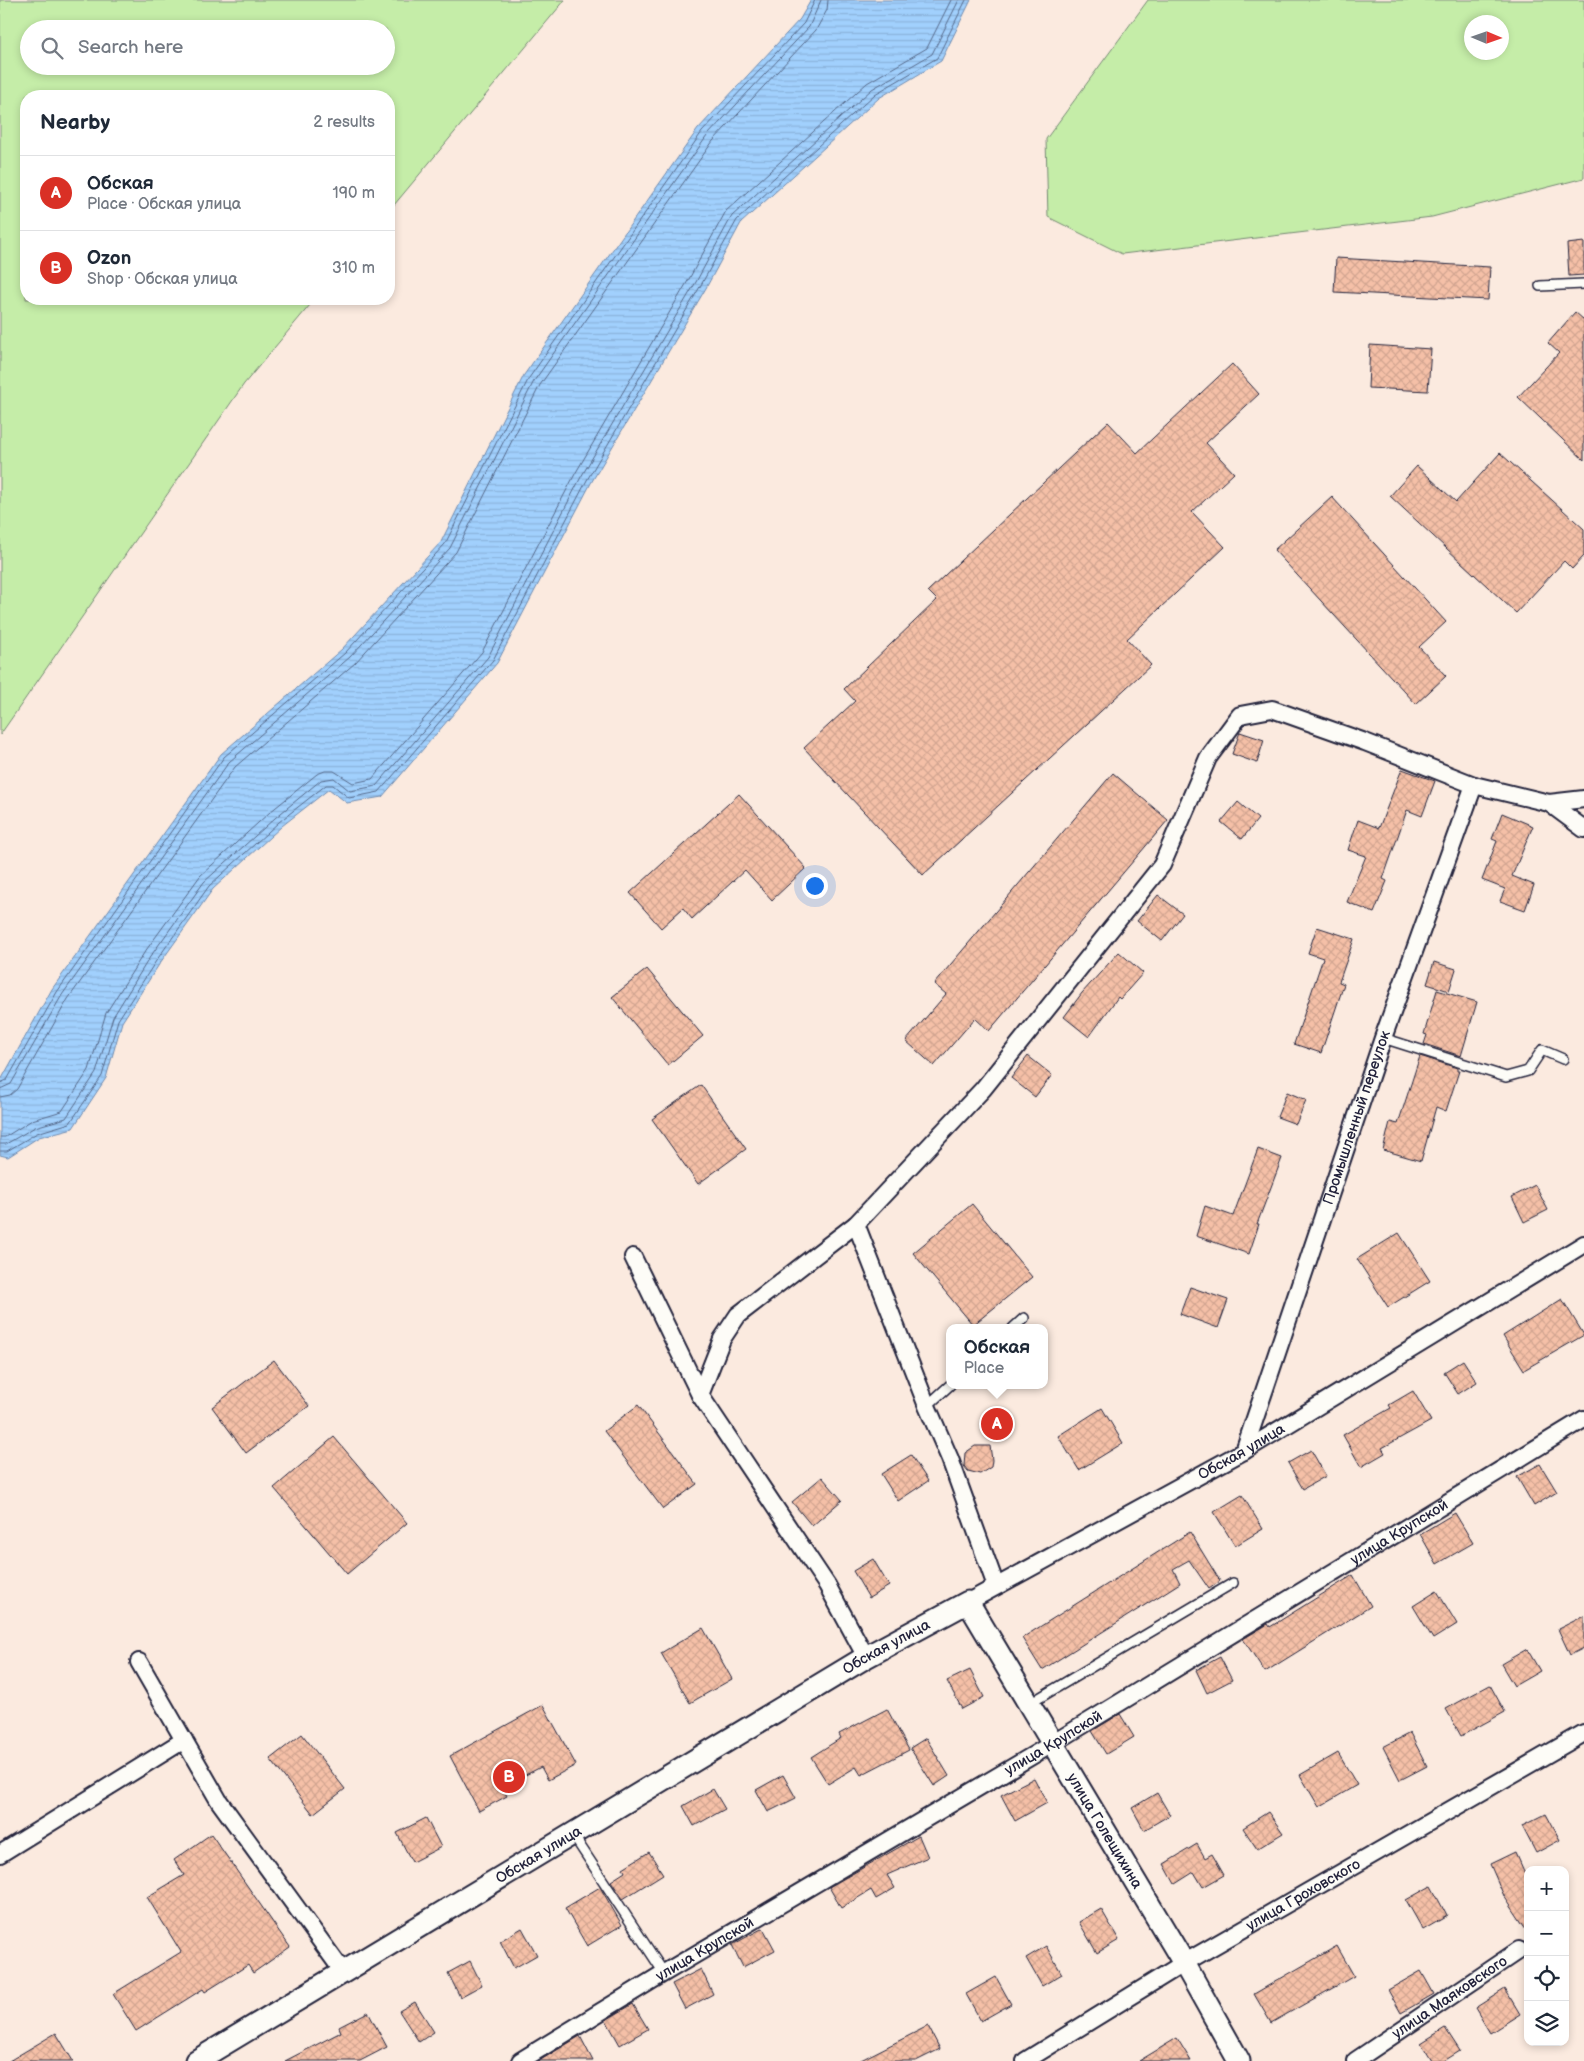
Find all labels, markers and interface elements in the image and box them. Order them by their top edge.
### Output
north arrow [1464,15,1509,60]
search box [20,20,395,75]
icon: search [38,34,66,62]
text: Search here [78,36,183,59]
text: Nearby [40,110,110,135]
text: 2 results [313,113,375,132]
text: Обская [87,172,154,195]
text: A [51,184,61,203]
text: 190 m [333,184,375,203]
text: Place · Обская улица [87,195,241,214]
text: Ozon [87,247,131,270]
text: B [50,259,62,278]
text: 310 m [332,259,375,278]
text: Shop · Обская улица [87,270,238,289]
your location [802,873,828,899]
street label: Промышленный переулок [1319,1028,1395,1207]
popup [946,1324,1048,1389]
text: Обская [964,1336,1030,1359]
text: Place [964,1359,1004,1378]
pin: A [981,1405,1013,1443]
street label: Обская улица [1195,1419,1288,1484]
street label: улица Крупской [1347,1495,1452,1569]
street label: Обская улица [839,1615,933,1679]
street label: улица Крупской [1001,1707,1106,1780]
pin: B [493,1758,525,1796]
street label: улица Голещихина [1063,1770,1147,1893]
street label: Обская улица [492,1822,585,1888]
street label: улица Гроховского [1243,1855,1364,1935]
map controls [1524,1866,1569,2046]
button: + [1524,1866,1569,1911]
button: − [1524,1911,1569,1956]
street label: улица Крупской [652,1913,758,1986]
street label: улица Маяковского [1388,1952,1511,2043]
button: locate [1524,1956,1569,2001]
button: layers [1524,2001,1569,2046]

